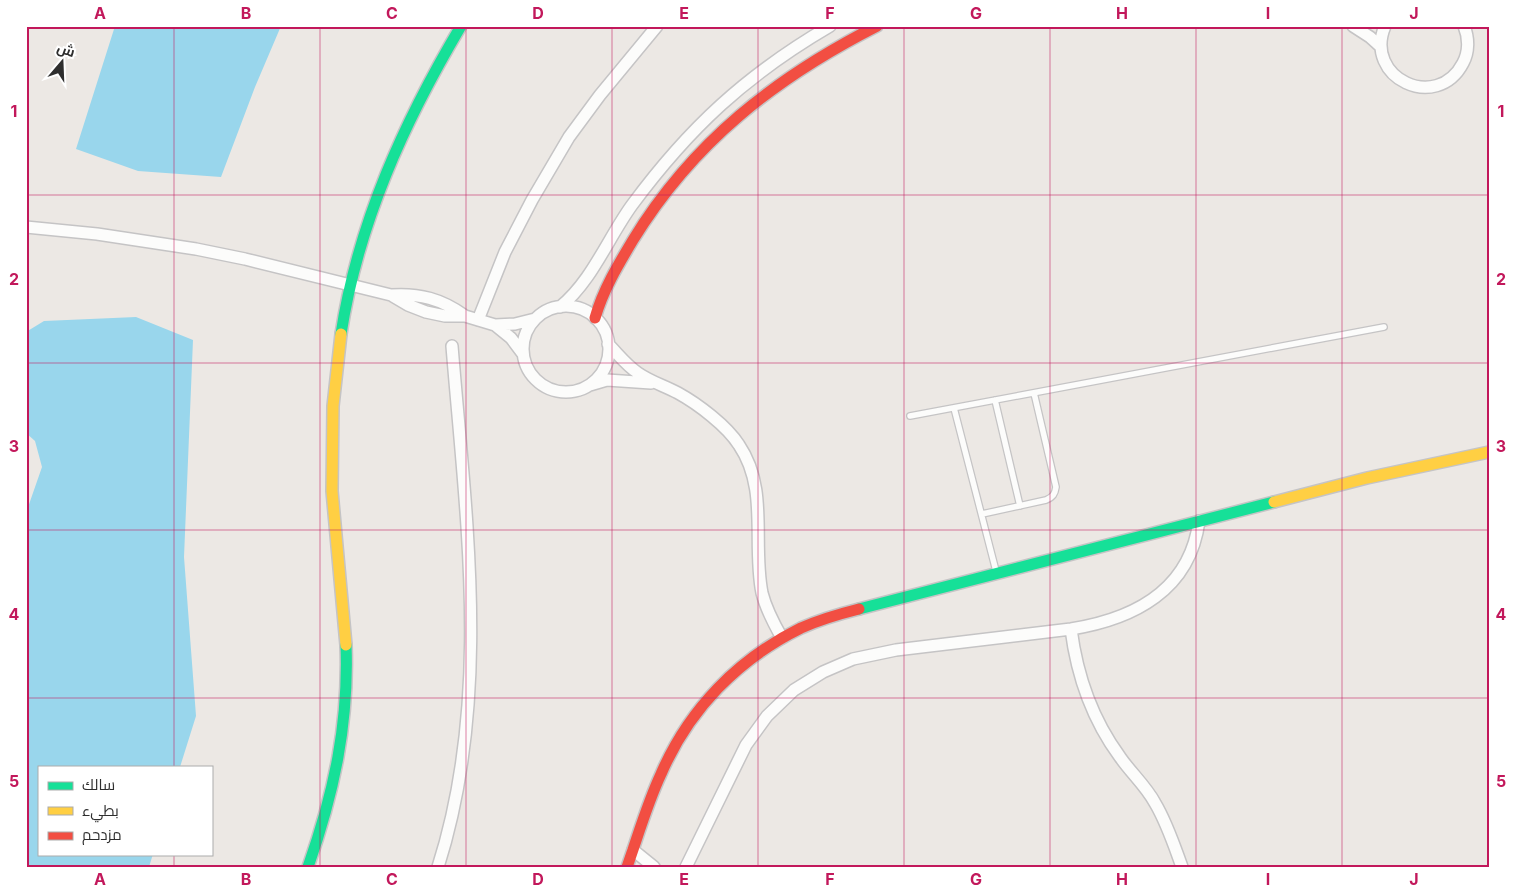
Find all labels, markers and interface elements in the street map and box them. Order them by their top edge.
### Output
text: A [94,3,106,23]
text: B [241,3,251,23]
text: C [386,3,398,23]
text: D [532,3,544,23]
text: E [679,3,689,23]
text: F [825,3,835,23]
text: G [970,3,982,23]
text: H [1116,3,1128,23]
text: I [1266,3,1270,23]
text: J [1409,3,1419,23]
north arrow [38,38,88,88]
text: ش [55,38,78,61]
text: 1 [11,101,17,121]
text: 1 [1498,101,1504,121]
text: 2 [9,269,19,289]
text: 2 [1496,269,1506,289]
text: 3 [9,436,19,456]
text: 3 [1496,436,1506,456]
text: 4 [9,604,20,624]
text: 4 [1496,604,1507,624]
legend [38,766,212,856]
text: 5 [9,771,19,791]
text: 5 [1496,771,1506,791]
text: سالك [82,775,115,794]
text: بطيء [82,801,119,823]
text: مزدحم [82,825,122,845]
text: A [94,869,106,889]
text: B [241,869,251,889]
text: C [386,869,398,889]
text: D [532,869,544,889]
text: E [679,869,689,889]
text: F [825,869,835,889]
text: G [970,869,982,889]
text: H [1116,869,1128,889]
text: I [1266,869,1270,889]
text: J [1409,869,1419,889]

